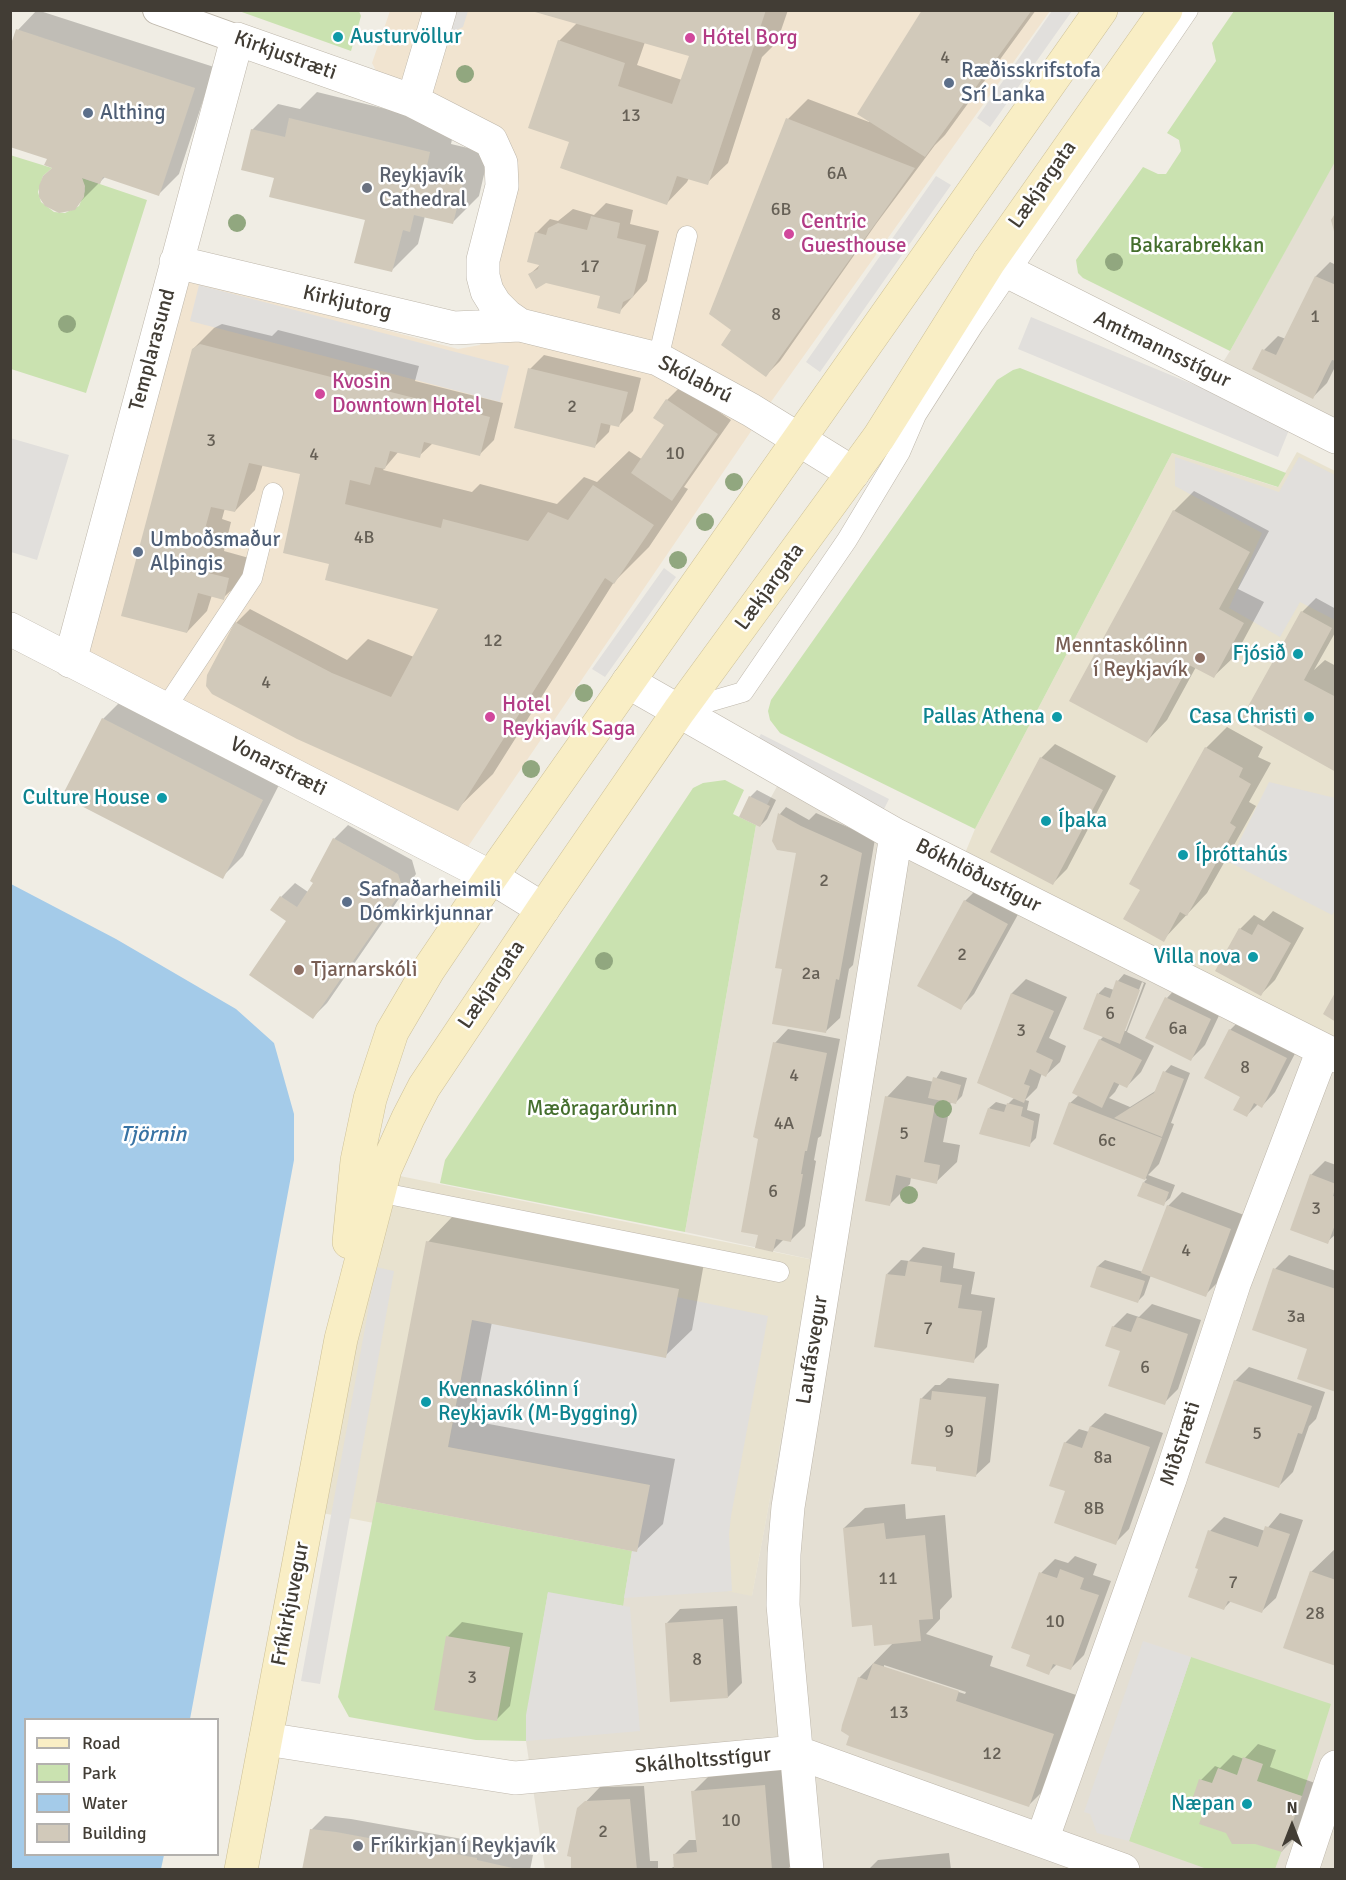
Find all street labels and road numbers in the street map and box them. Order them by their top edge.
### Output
street label: Kirkjustræti [230,26,340,86]
street label: Lækjargata [1004,136,1082,234]
street label: Kirkjutorg [300,281,394,325]
street label: Templarasund [125,286,181,414]
street label: Amtmannsstígur [1089,306,1235,394]
street label: Skólabrú [654,351,736,409]
street label: Lækjargata [730,539,810,635]
street label: Vonarstræti [225,732,331,802]
street label: Bókhlöðustígur [911,834,1045,918]
street label: Lækjargata [453,936,531,1034]
street label: Laufásvegur [792,1294,834,1406]
street label: Miðstræti [1156,1399,1206,1489]
street label: Fríkirkjuvegur [267,1540,315,1668]
street label: Skálholtsstígur [634,1743,772,1779]

